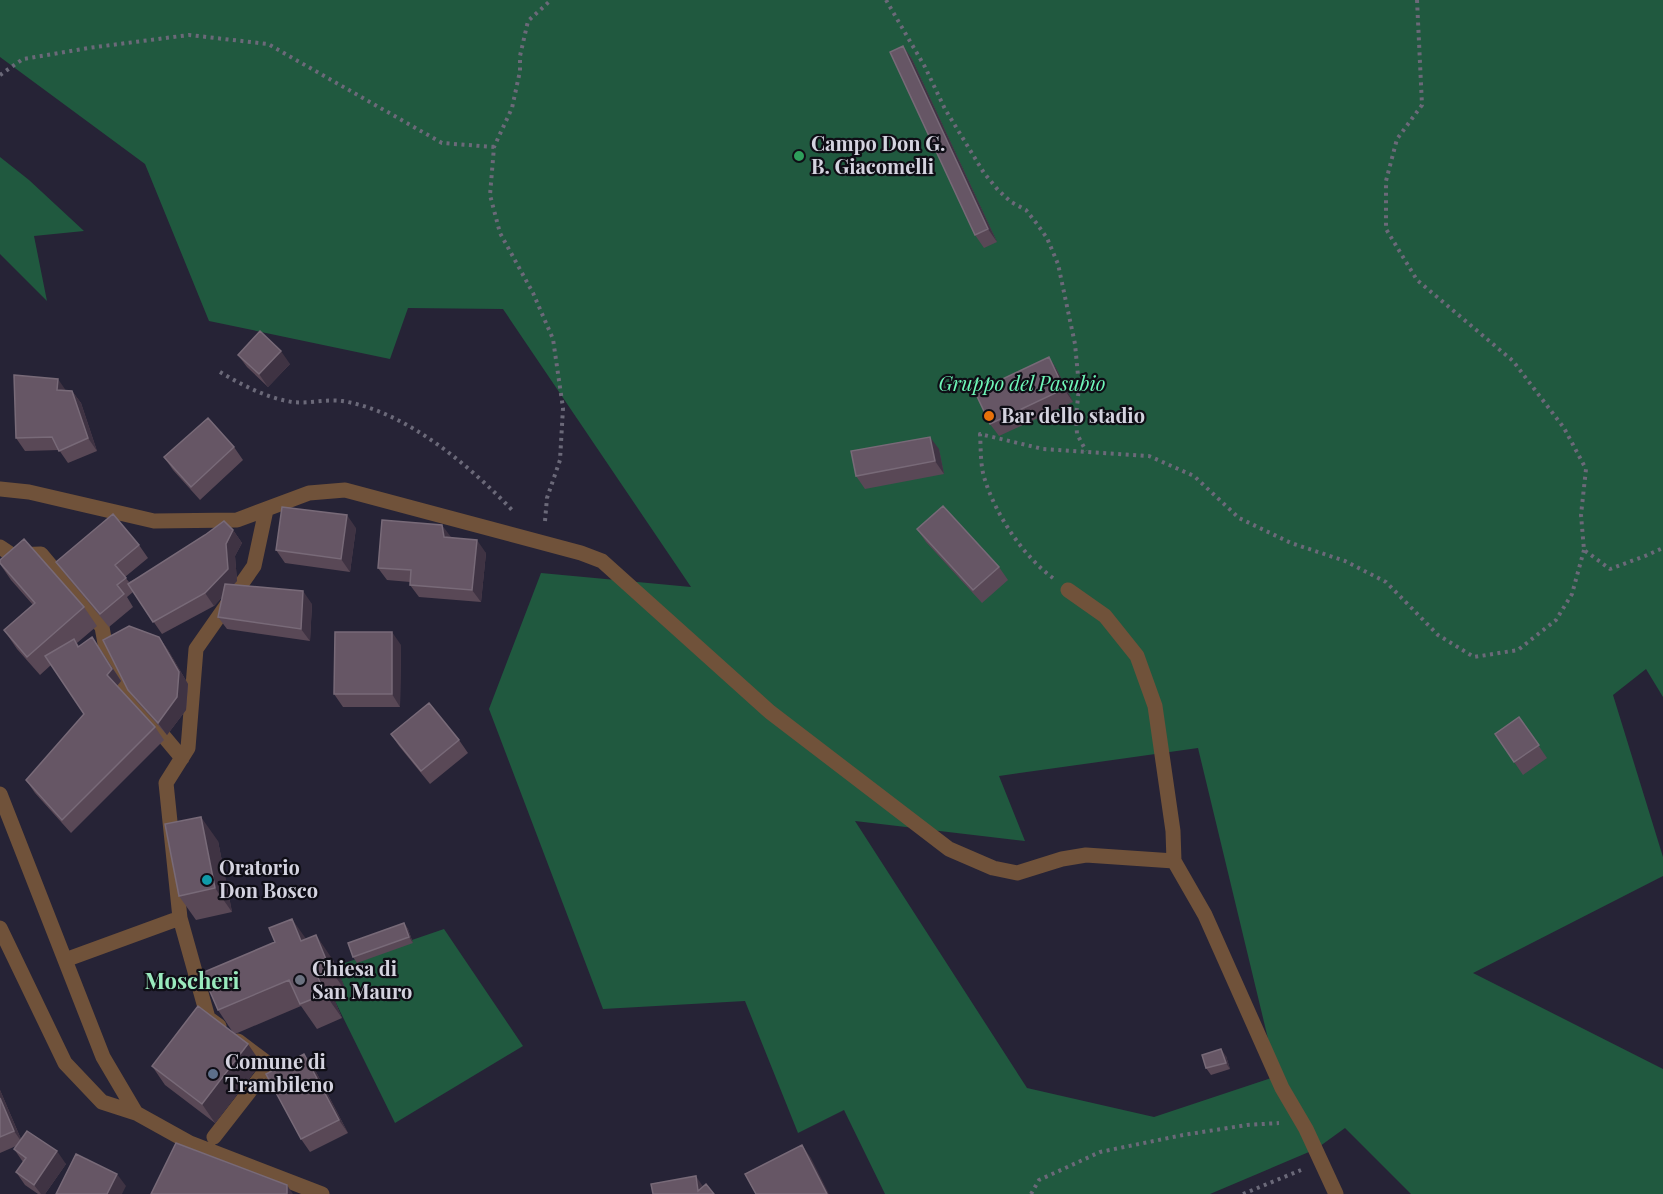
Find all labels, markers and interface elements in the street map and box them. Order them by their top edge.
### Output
place label: Campo Don G. B. Giacomelli [811,129,945,179]
marker: Campo Don G. B. Giacomelli [792,149,806,163]
park label: Gruppo del Pasubio [939,369,1105,396]
place label: Bar dello stadio [1001,401,1145,428]
marker: Bar dello stadio [982,409,996,423]
place label: Oratorio Don Bosco [219,853,318,903]
marker: Oratorio Don Bosco [200,873,214,887]
place label: Chiesa di San Mauro [312,954,412,1004]
district label: Moscheri [144,965,240,995]
marker: Chiesa di San Mauro [293,973,307,987]
place label: Comune di Trambileno [225,1047,334,1097]
marker: Comune di Trambileno [206,1067,220,1081]

